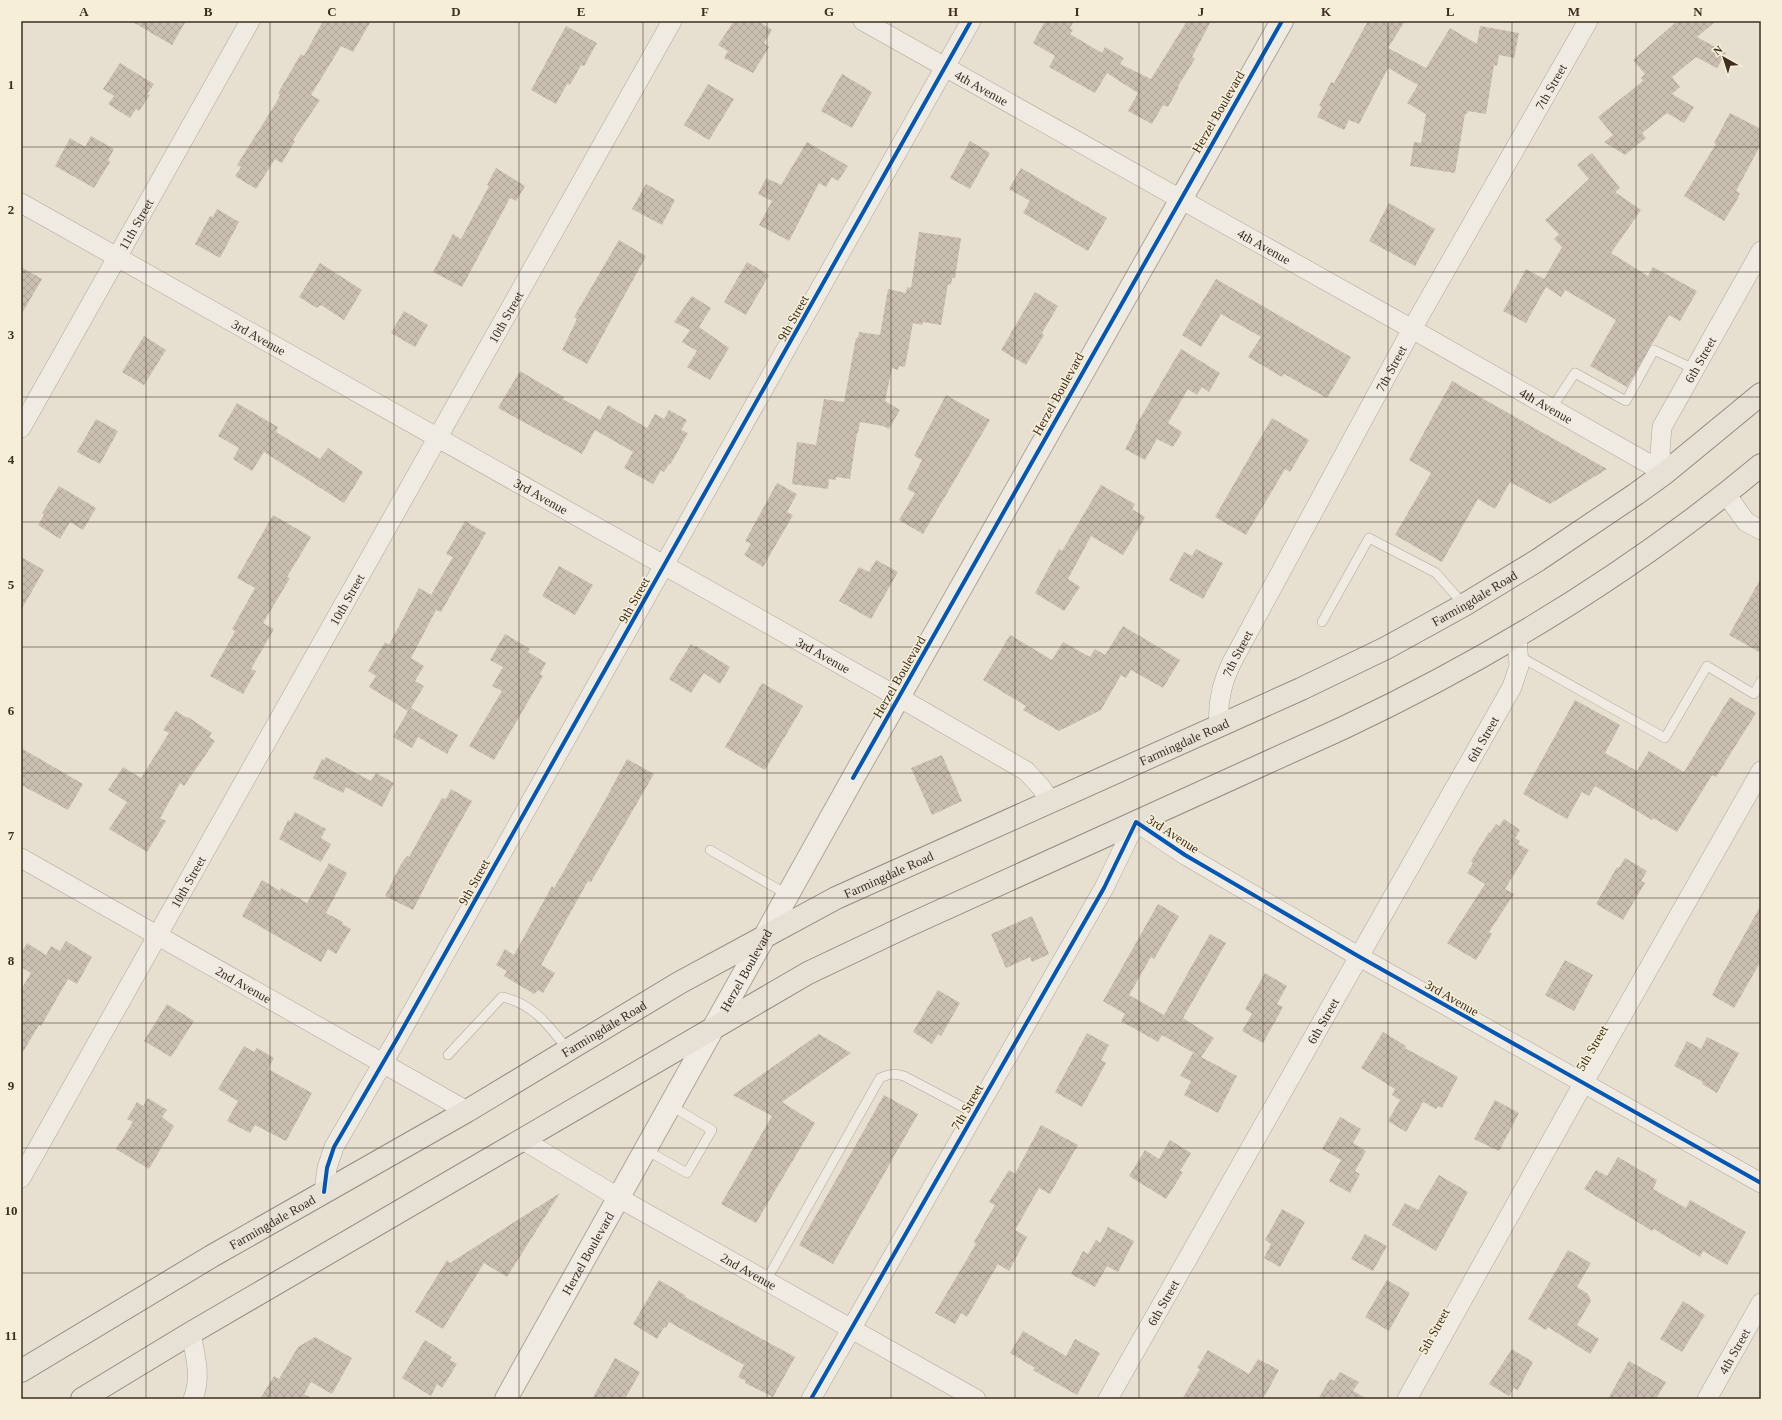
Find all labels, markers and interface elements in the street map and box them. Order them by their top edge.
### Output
text: A [79,4,89,19]
text: B [204,4,213,19]
text: C [327,4,337,19]
text: D [451,4,461,19]
text: E [577,4,585,19]
text: F [701,4,709,19]
text: G [824,4,834,19]
text: H [948,4,958,19]
text: I [1074,4,1080,19]
text: J [1198,4,1205,19]
text: K [1321,4,1332,19]
text: L [1446,4,1455,19]
text: M [1568,4,1580,19]
text: N [1693,4,1703,19]
north arrow [1704,38,1744,78]
text: N [1711,43,1725,57]
street label: 7th Street [1532,61,1570,112]
street label: 4th Avenue [952,67,1011,109]
street label: Herzel Boulevard [1188,68,1248,156]
text: 1 [8,77,14,92]
street label: 11th Street [115,196,156,252]
text: 2 [8,202,14,217]
street label: 4th Avenue [1235,225,1294,267]
street label: 10th Street [485,288,526,345]
street label: 9th Street [774,292,812,344]
street label: 3rd Avenue [229,316,289,358]
text: 3 [8,327,15,342]
street label: 6th Street [1681,334,1719,385]
street label: 7th Street [1372,342,1409,394]
street label: Herzel Boulevard [1029,350,1087,438]
street label: 4th Avenue [1517,384,1576,427]
text: 4 [8,452,15,467]
street label: 3rd Avenue [512,475,571,517]
street label: Farmingdale Road [1429,567,1520,629]
street label: 10th Street [326,571,367,628]
street label: 9th Street [615,574,653,626]
text: 5 [8,577,15,592]
street label: 7th Street [1219,627,1255,679]
street label: Herzel Boulevard [869,633,929,721]
street label: 3rd Avenue [794,634,853,676]
text: 6 [8,703,15,718]
street label: 6th Street [1464,713,1502,764]
street label: Farmingdale Road [1137,715,1232,768]
street label: 3rd Avenue [1144,812,1202,857]
text: 7 [8,828,15,843]
street label: Farmingdale Road [841,848,936,901]
street label: 10th Street [167,853,208,910]
street label: 9th Street [455,856,493,908]
street label: Herzel Boulevard [716,926,775,1014]
text: 8 [8,953,15,968]
street label: 2nd Avenue [213,963,274,1006]
street label: 3rd Avenue [1423,977,1482,1019]
street label: 6th Street [1304,995,1342,1046]
street label: Farmingdale Road [559,997,649,1060]
street label: 5th Street [1573,1022,1611,1073]
text: 9 [8,1078,15,1093]
street label: 7th Street [948,1081,986,1132]
street label: Farmingdale Road [226,1191,318,1252]
text: 10 [5,1203,18,1218]
street label: Herzel Boulevard [558,1209,617,1297]
street label: 2nd Avenue [718,1249,779,1293]
street label: 6th Street [1144,1277,1182,1328]
street label: 5th Street [1415,1305,1453,1357]
street label: 4th Street [1715,1325,1753,1377]
text: 11 [5,1328,17,1343]

